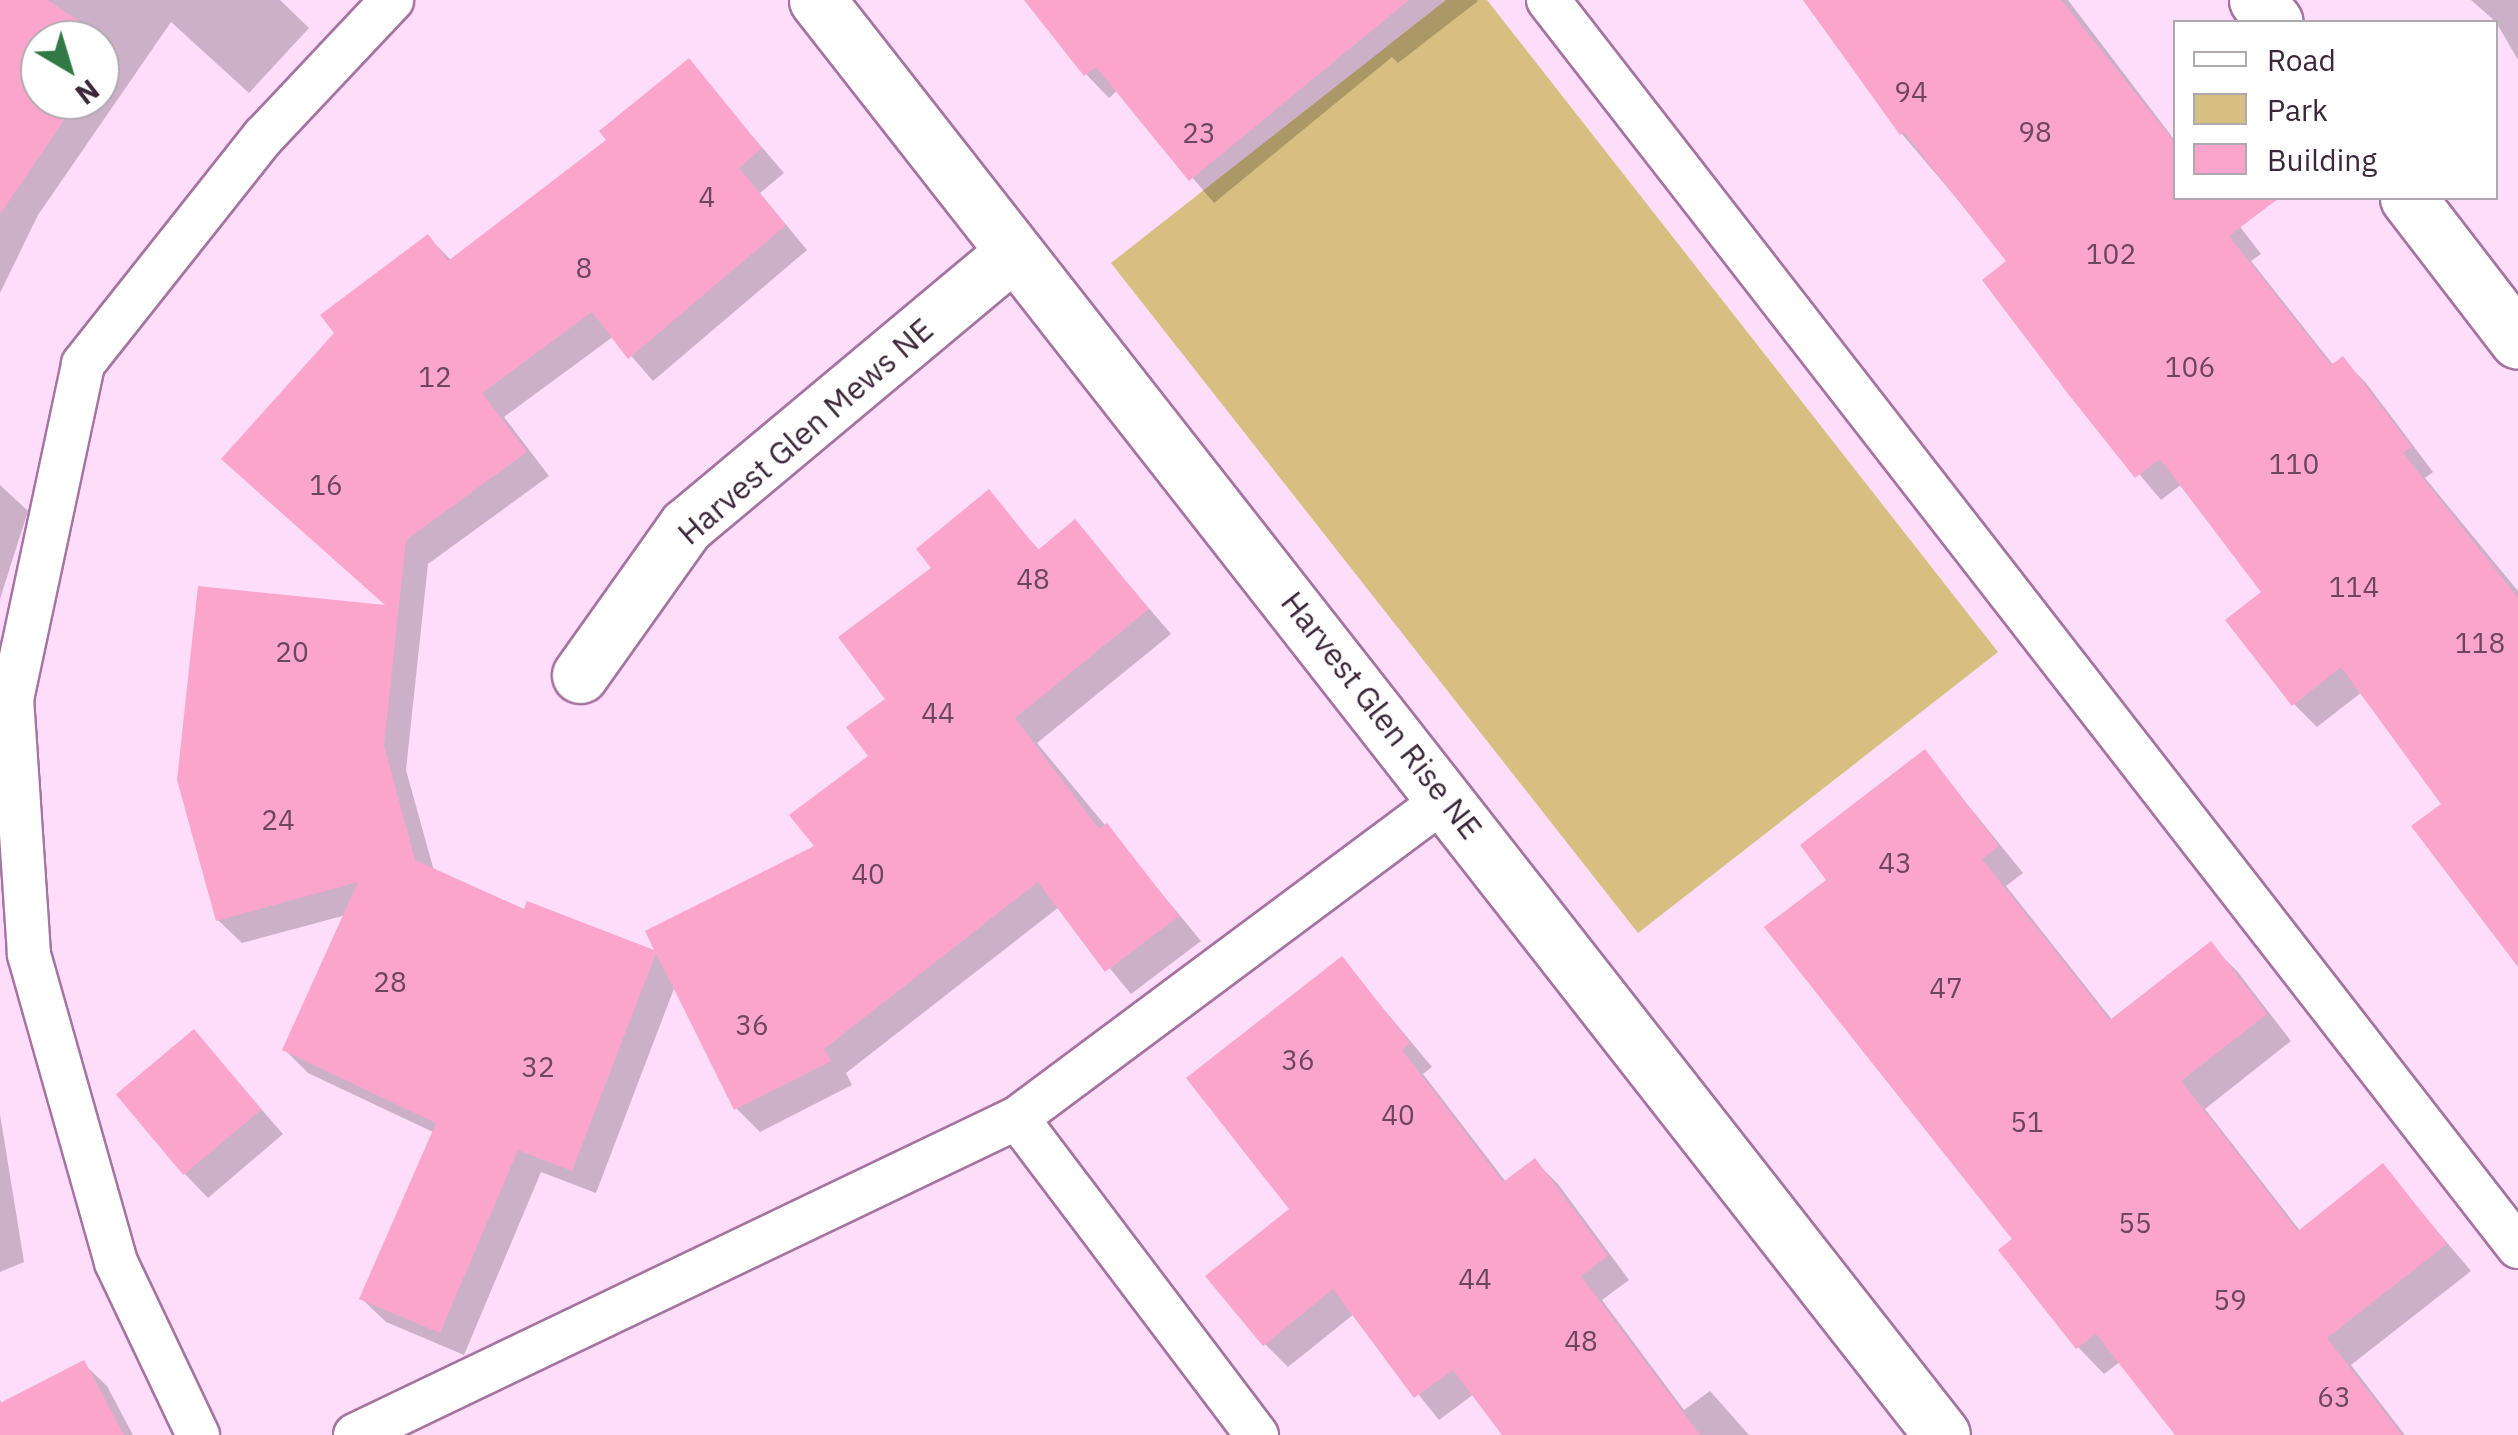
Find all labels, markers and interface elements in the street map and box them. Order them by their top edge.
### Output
north arrow [20,20,120,120]
legend [2173,20,2498,200]
text: Road [2267,40,2336,79]
text: N [68,72,107,113]
house number: 94 [1894,75,1928,109]
text: Park [2267,90,2328,129]
house number: 98 [2018,115,2052,149]
house number: 23 [1182,116,1216,150]
text: Building [2267,140,2377,179]
house number: 4 [699,180,715,214]
house number: 102 [2086,237,2136,271]
house number: 8 [576,251,592,285]
street label: Harvest Glen Mews NE [670,310,940,552]
house number: 106 [2165,350,2215,384]
house number: 12 [418,360,452,394]
house number: 110 [2269,447,2319,481]
house number: 16 [309,468,343,502]
house number: 48 [1016,562,1050,596]
house number: 114 [2329,570,2379,604]
street label: Harvest Glen Rise NE [1273,584,1491,846]
house number: 118 [2455,626,2505,660]
house number: 20 [275,635,309,669]
house number: 44 [921,696,955,730]
house number: 24 [261,803,295,837]
house number: 43 [1878,846,1912,880]
house number: 40 [851,857,885,891]
house number: 28 [373,965,407,999]
house number: 47 [1929,971,1963,1005]
house number: 36 [735,1008,769,1042]
house number: 36 [1281,1043,1315,1077]
house number: 32 [521,1050,555,1084]
house number: 40 [1381,1098,1415,1132]
house number: 51 [2010,1105,2044,1139]
house number: 55 [2118,1206,2152,1240]
house number: 44 [1458,1262,1492,1296]
house number: 59 [2213,1283,2247,1317]
house number: 48 [1564,1324,1598,1358]
house number: 63 [2317,1380,2351,1414]

